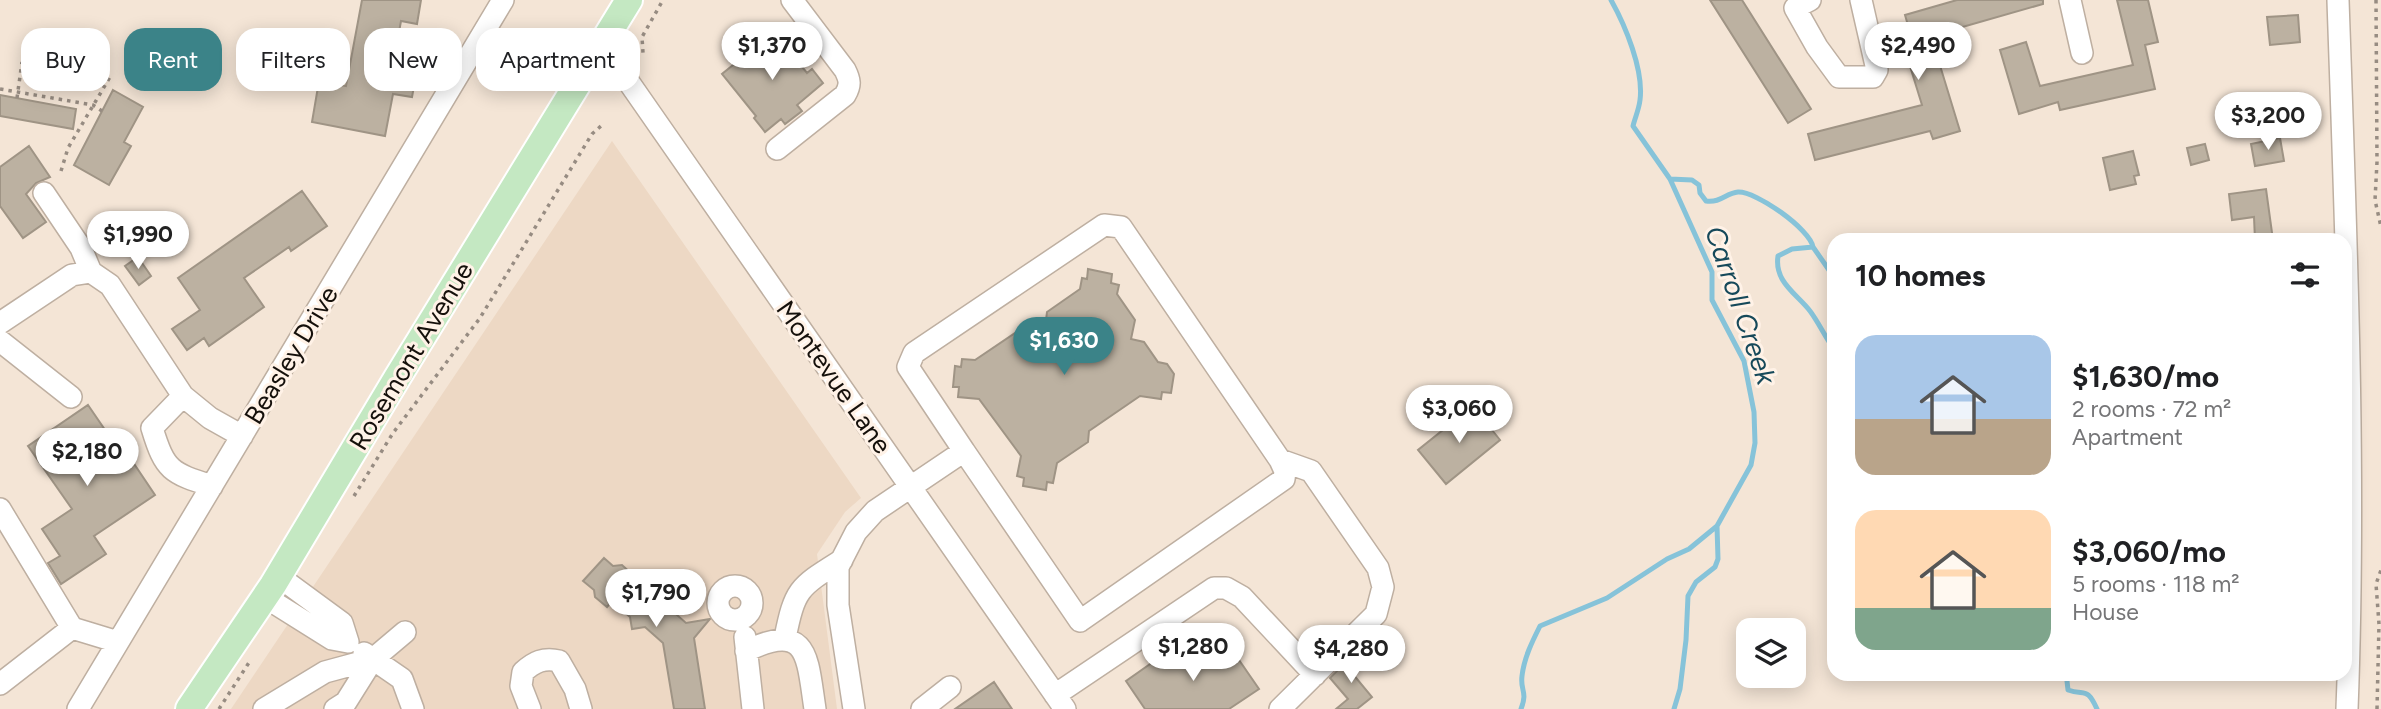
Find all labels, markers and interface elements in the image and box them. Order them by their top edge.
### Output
pin: $1,370 [715,22,829,82]
pin: $2,490 [1861,22,1975,82]
chip: Buy [21,28,110,91]
chip: Rent [124,28,222,91]
chip: Filters [236,28,350,91]
chip: New [364,28,462,91]
chip: Apartment [476,28,640,91]
text: $1,370 [738,31,806,59]
text: $2,490 [1881,31,1955,59]
pin: $3,200 [2211,92,2325,152]
text: $3,200 [2231,101,2305,129]
pin: $1,990 [81,212,195,271]
text: $1,990 [103,220,173,248]
water label: Carroll Creek [1698,221,1784,390]
street label: Rosemont Avenue [342,256,480,456]
icon: filters [2286,256,2324,294]
text: 10 homes [1855,257,1986,294]
street label: Beasley Drive [237,280,345,430]
street label: Montevue Lane [769,294,899,460]
pin: $1,630 [1007,318,1121,377]
text: $1,630 [1029,326,1099,354]
text: $1,630/mo [2072,358,2219,395]
icon: home [1911,363,1995,447]
pin: $3,060 [1402,386,1516,445]
text: $3,060 [1422,394,1496,422]
text: 2 rooms · 72 m² [2072,395,2231,423]
text: Apartment [2072,423,2183,451]
pin: $2,180 [30,428,144,488]
text: $2,180 [52,437,122,465]
text: $3,060/mo [2072,533,2226,570]
icon: home [1911,538,1995,622]
pin: $1,790 [599,570,713,629]
text: 5 rooms · 118 m² [2072,570,2240,598]
text: $1,790 [621,578,691,606]
text: House [2072,598,2139,626]
map controls [1736,618,1806,688]
button: layers [1736,618,1806,688]
pin: $1,280 [1136,624,1250,683]
pin: $4,280 [1294,626,1408,685]
text: $1,280 [1158,632,1228,660]
text: $4,280 [1313,634,1389,662]

